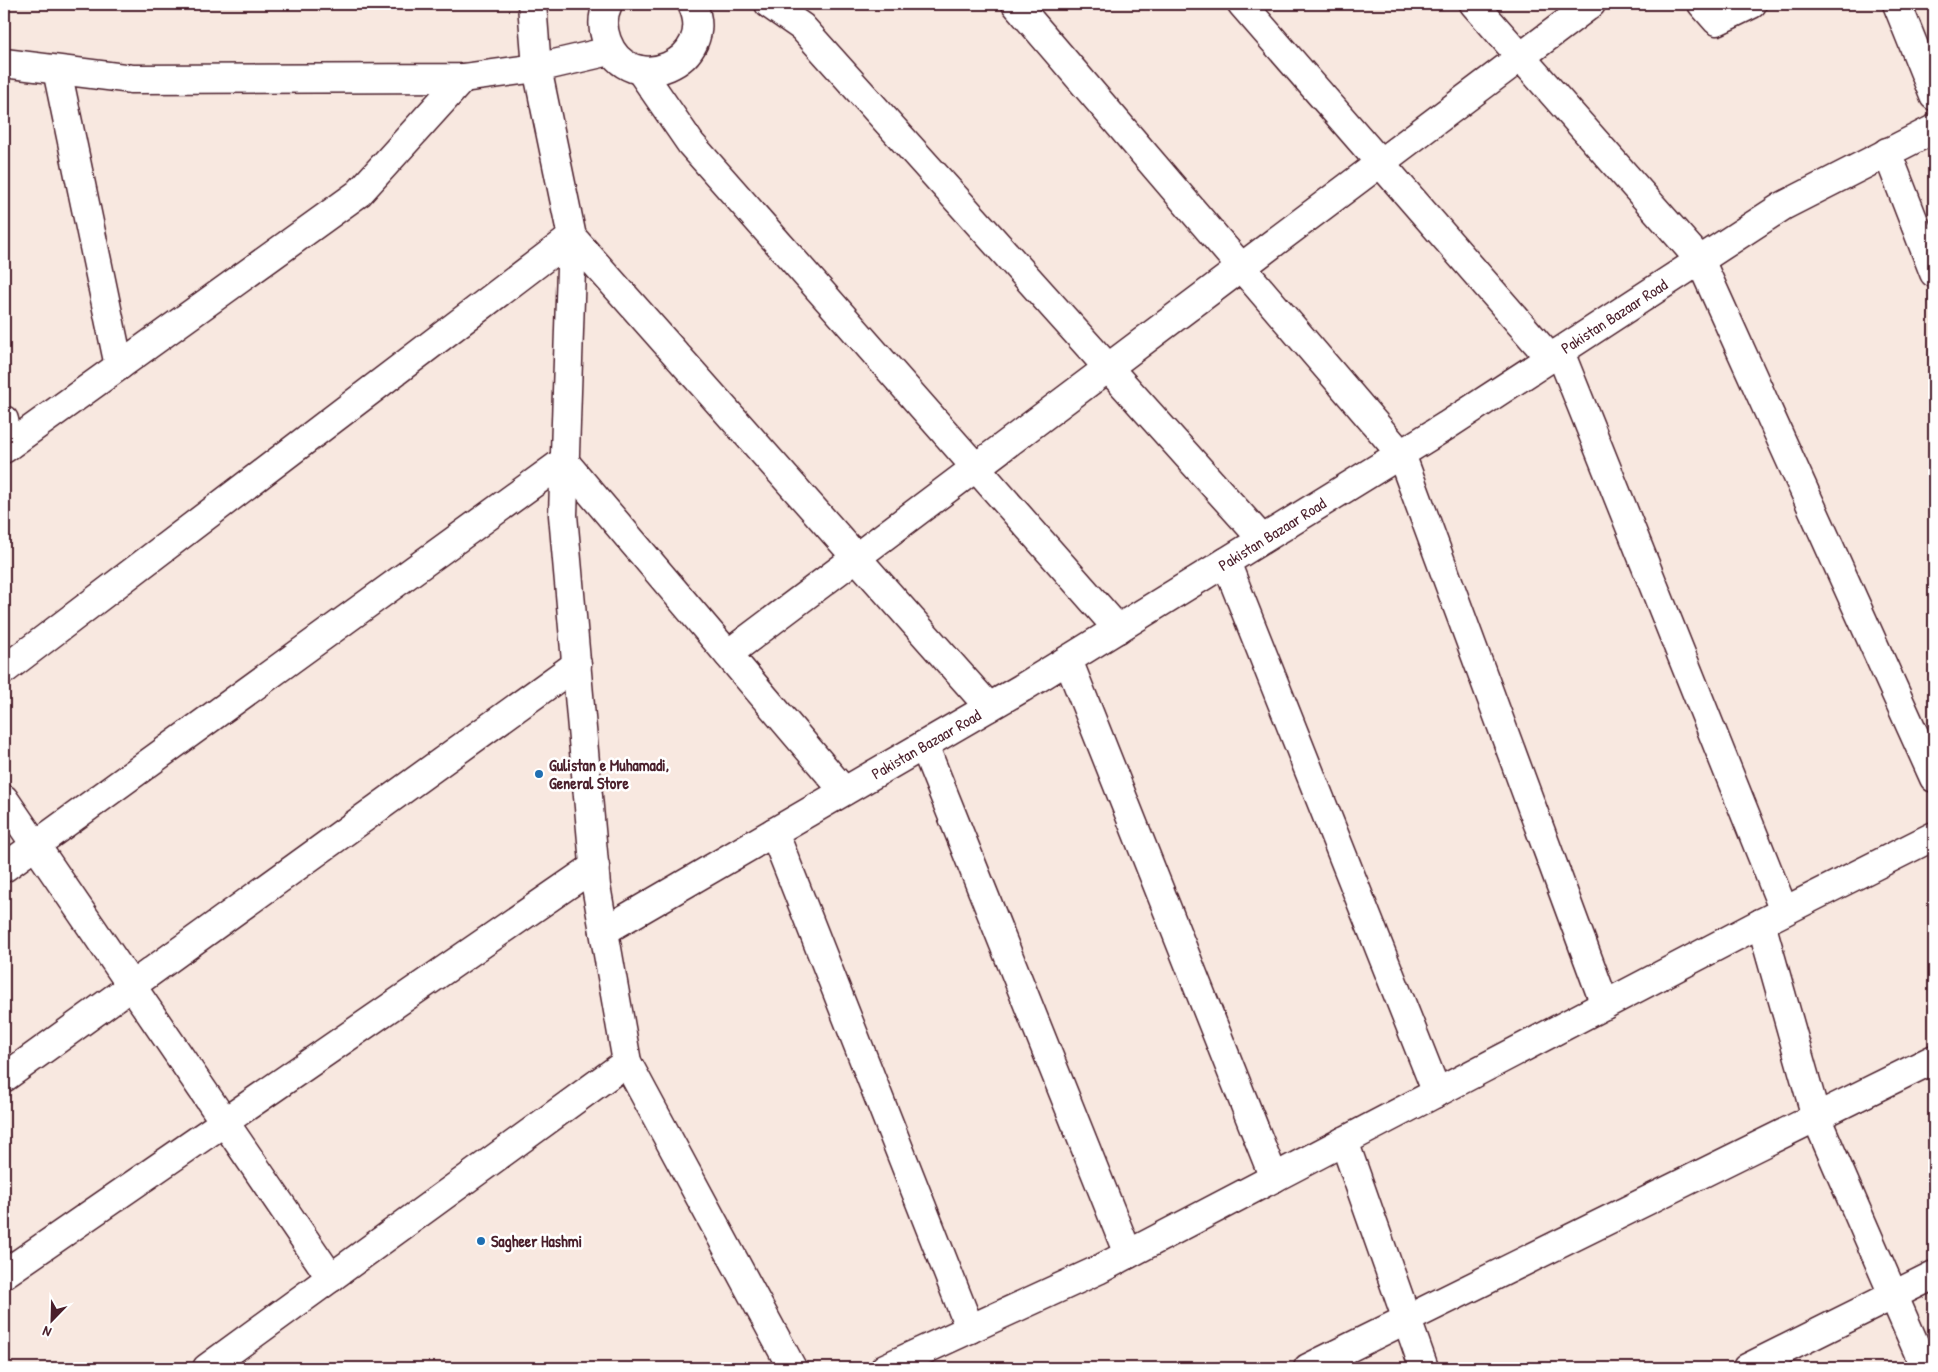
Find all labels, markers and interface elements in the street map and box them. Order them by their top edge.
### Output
street label: Pakistan Bazaar Road [1556,273,1672,359]
street label: Pakistan Bazaar Road [1214,492,1330,576]
street label: Pakistan Bazaar Road [867,704,985,784]
place label: Gulistan e Muhamadi, General Store [549,754,669,794]
marker: Gulistan e Muhamadi, General Store [533,768,545,780]
place label: Sagheer Hashmi [491,1230,582,1253]
marker: Sagheer Hashmi [475,1235,487,1247]
north arrow [28,1294,78,1344]
text: N [39,1322,54,1343]

